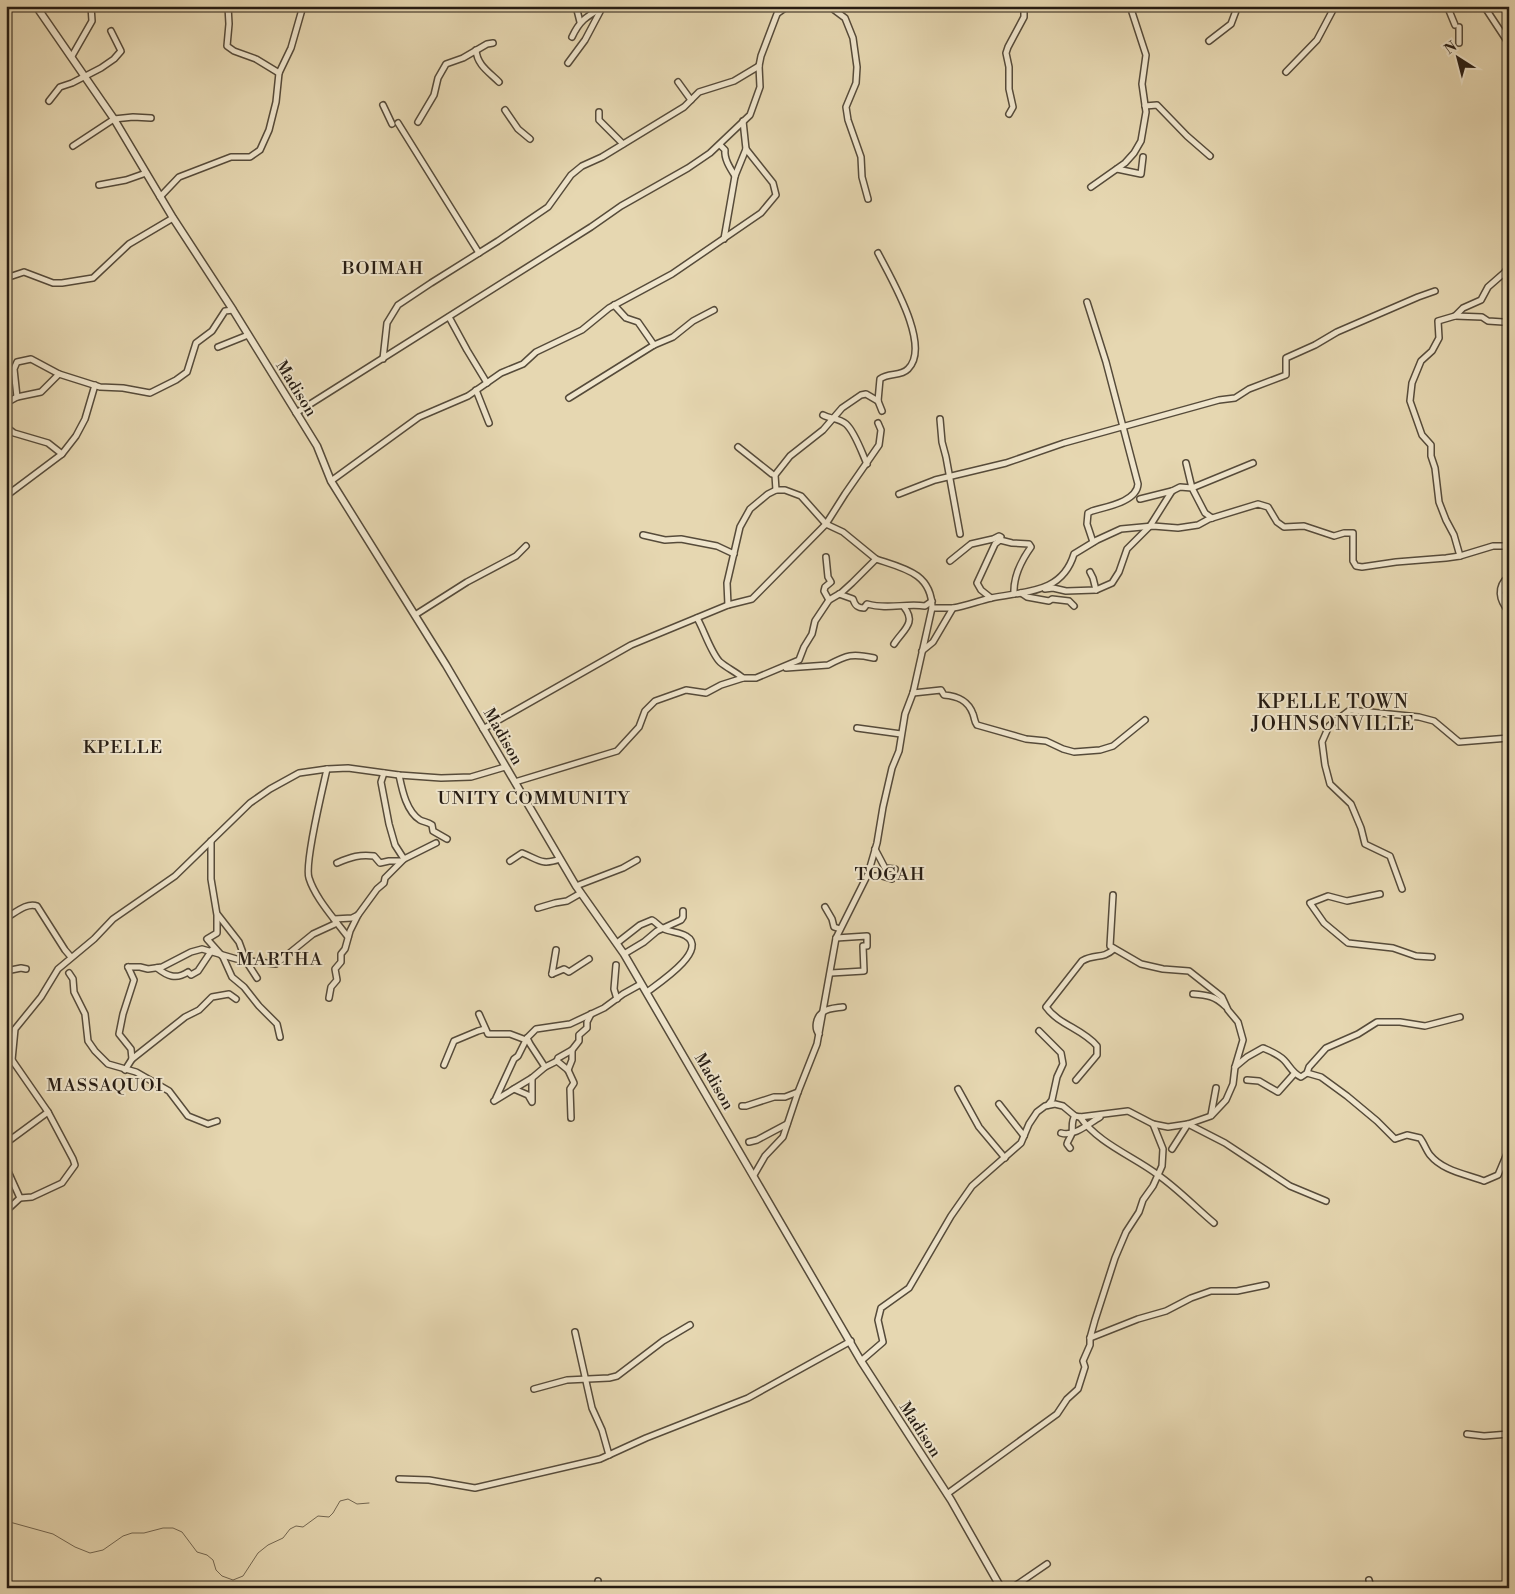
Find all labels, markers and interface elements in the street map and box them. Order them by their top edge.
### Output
north arrow [1432,32,1482,82]
text: N [1441,38,1461,59]
district label: BOIMAH [341,257,424,280]
street label: Madison [271,357,321,421]
district label: KPELLE TOWN JOHNSONVILLE [1250,690,1415,736]
street label: Madison [479,705,528,769]
district label: KPELLE [83,736,163,759]
district label: UNITY COMMUNITY [438,787,631,810]
district label: TOGAH [854,863,926,886]
district label: MARTHA [237,948,323,971]
street label: Madison [690,1050,739,1114]
district label: MASSAQUOI [47,1074,163,1097]
street label: Madison [895,1398,946,1461]

